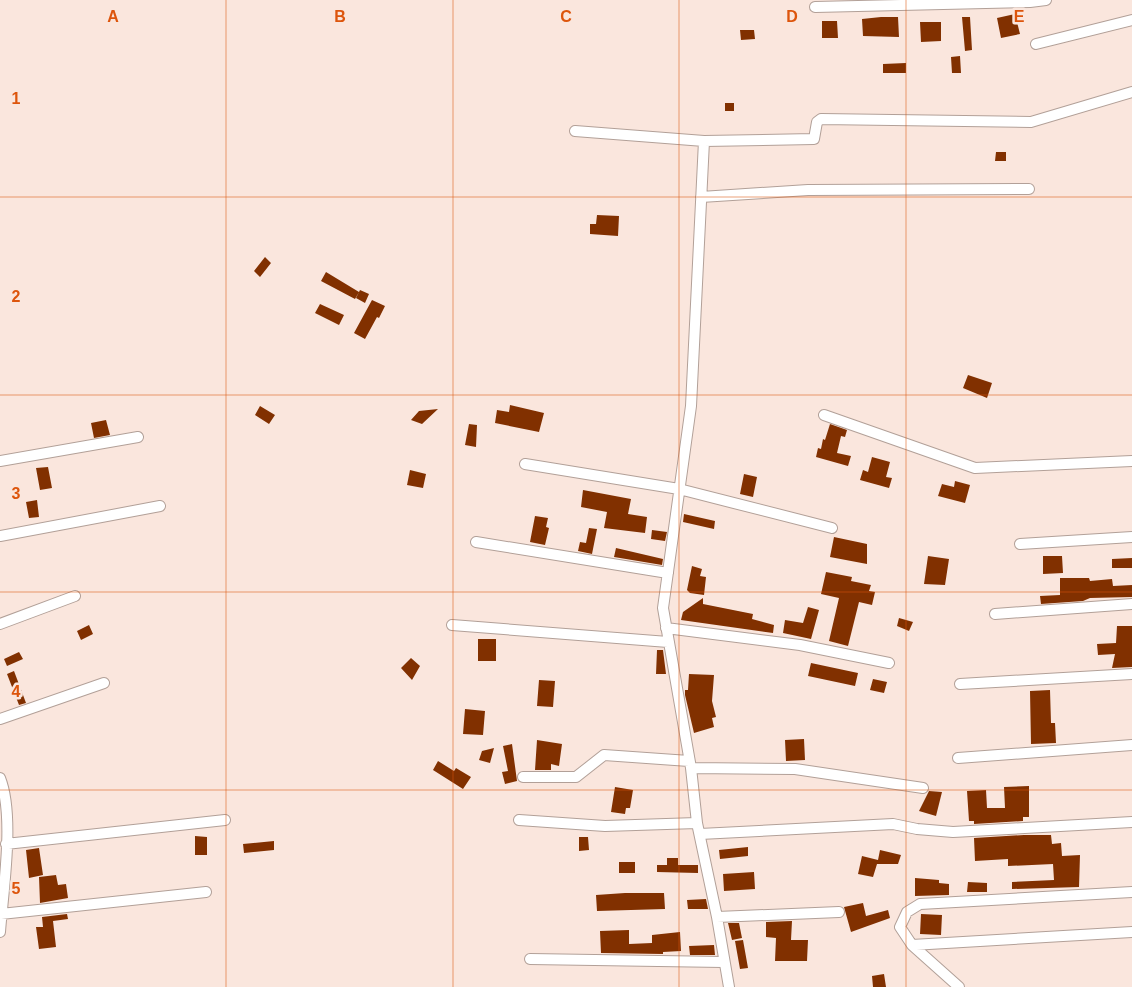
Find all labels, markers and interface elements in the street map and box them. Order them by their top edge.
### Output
text: A [107,8,119,25]
text: B [334,8,346,25]
text: C [560,8,572,25]
text: D [786,8,798,25]
text: E [1014,8,1025,25]
text: 1 [12,90,21,107]
text: 2 [12,288,21,305]
text: 3 [12,485,21,502]
text: 4 [12,683,21,700]
text: 5 [12,880,21,897]

